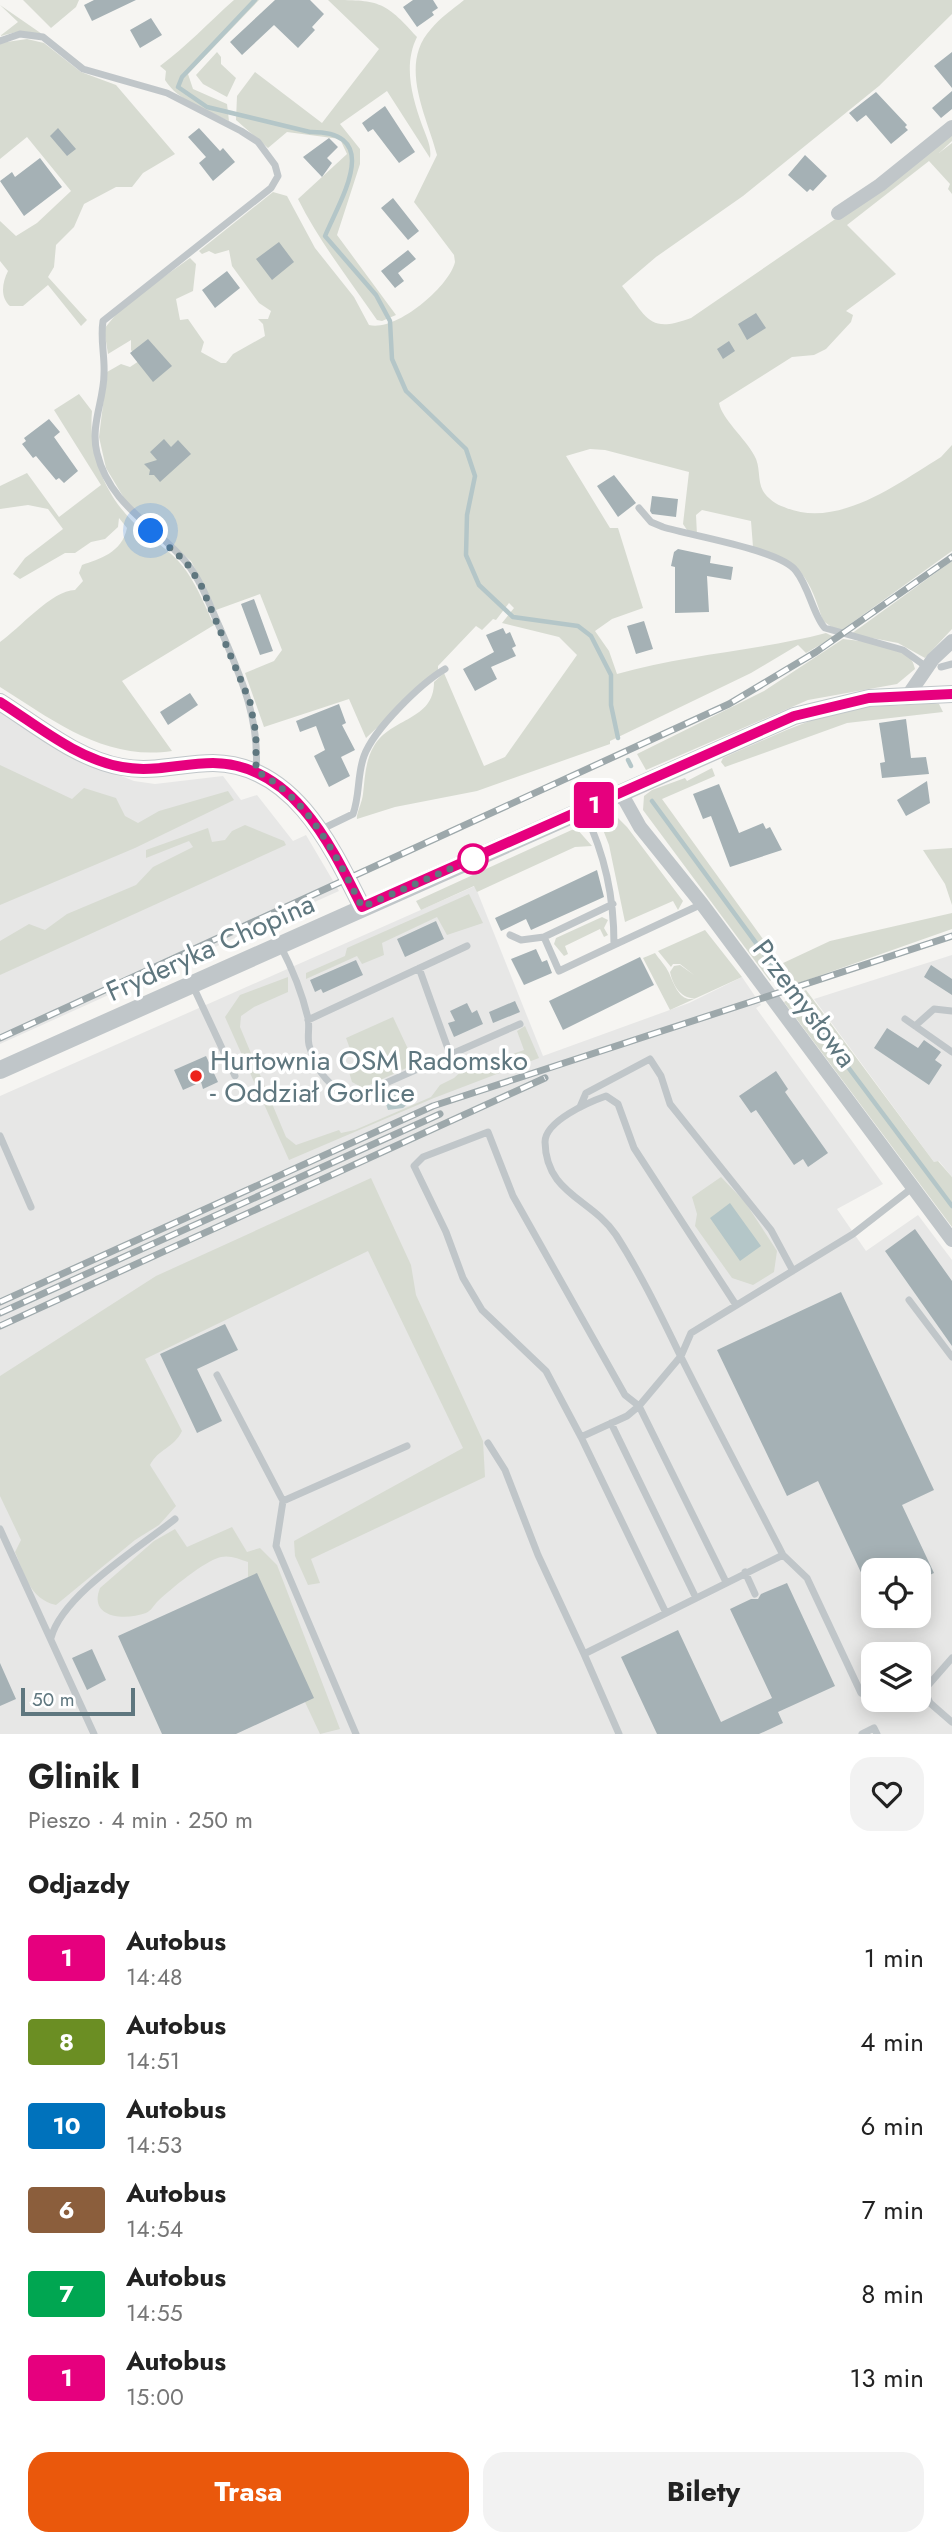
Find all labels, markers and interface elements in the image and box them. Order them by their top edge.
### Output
your location [133,513,168,548]
line badge: 1 [571,782,617,828]
text: 1 [588,787,600,822]
unlabelled marker [458,844,488,874]
street label: Fryderyka Chopina [99,883,321,1012]
street label: Przemysłowa [743,931,866,1076]
place label: Hurtownia OSM Radomsko - Oddział Gorlice [210,1040,528,1113]
marker: Hurtownia OSM Radomsko - Oddział Gorlice [188,1068,204,1084]
map controls [861,1558,931,1712]
button: locate [861,1558,931,1628]
button: layers [861,1642,931,1712]
scale bar [21,1685,135,1717]
text: 50 m [32,1686,75,1713]
text: Glinik I [28,1753,140,1800]
button: heart [850,1757,924,1831]
text: Pieszo · 4 min · 250 m [28,1803,253,1837]
text: Odjazdy [28,1865,130,1903]
text: Autobus [126,1922,226,1960]
text: 1 min [864,1939,924,1977]
text: 1 [60,1940,73,1975]
text: 14:48 [126,1960,183,1994]
text: Autobus [126,2006,226,2044]
text: 4 min [860,2023,924,2061]
text: 8 [59,2024,74,2059]
text: 14:51 [126,2044,180,2078]
text: Autobus [126,2090,226,2128]
text: 6 min [861,2107,924,2145]
text: 10 [52,2108,81,2143]
text: 14:53 [126,2128,182,2162]
text: Autobus [126,2174,226,2212]
text: 7 min [862,2191,924,2229]
text: 6 [58,2192,75,2227]
text: 14:54 [126,2212,183,2246]
text: Autobus [126,2258,226,2296]
text: 8 min [861,2275,924,2313]
text: 7 [59,2276,74,2311]
text: 14:55 [126,2296,183,2330]
text: Autobus [126,2342,226,2380]
text: 13 min [850,2359,924,2397]
text: 1 [60,2360,73,2395]
text: 15:00 [126,2380,184,2414]
button: Trasa [28,2452,469,2532]
button: Bilety [483,2452,924,2532]

